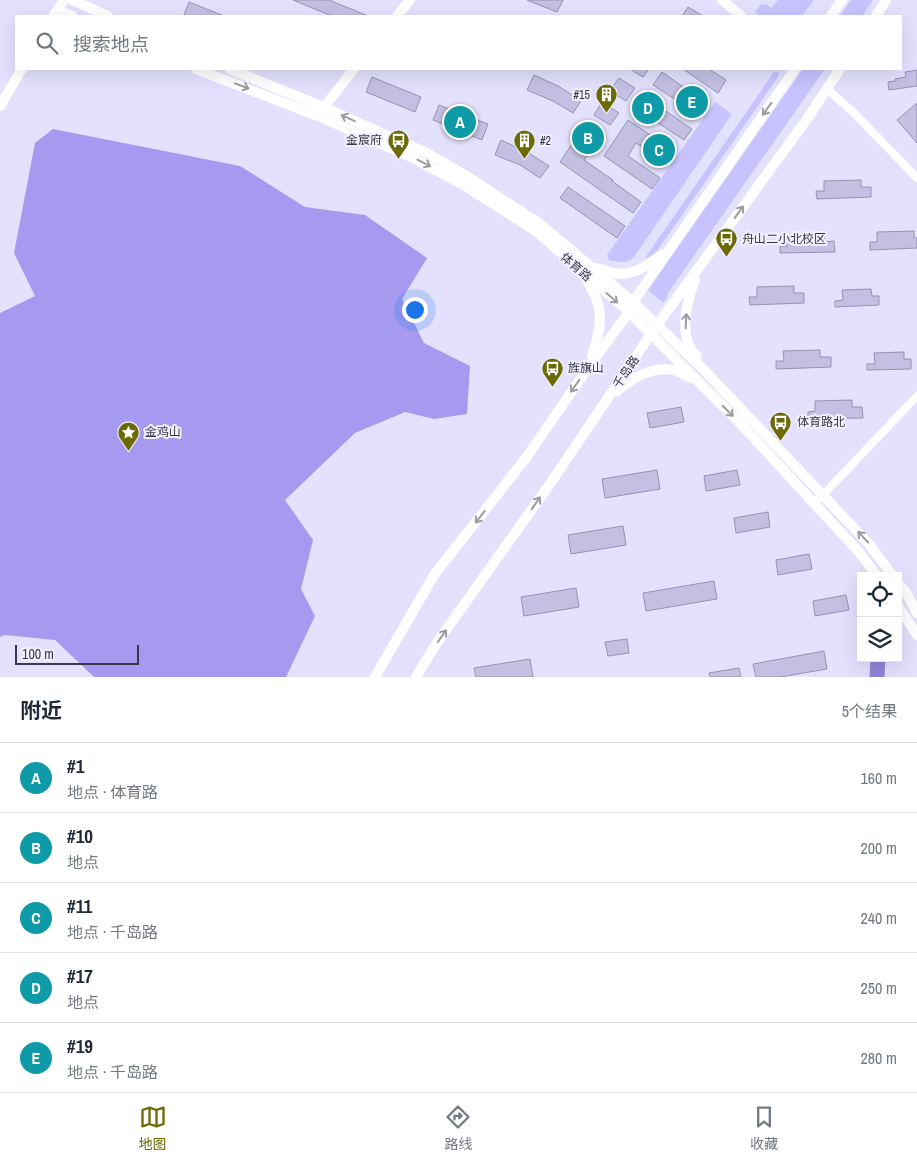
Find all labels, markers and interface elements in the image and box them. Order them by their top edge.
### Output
search box [15,15,902,70]
icon: search [33,29,61,57]
text: 搜索地点 [73,31,149,57]
one-way arrow [234,83,249,92]
building icon: #15 [594,83,618,114]
pin: E [676,83,708,121]
place label: #15 [574,87,591,103]
pin: D [632,89,664,127]
one-way arrow [762,102,772,116]
pin: A [444,103,476,141]
one-way arrow [341,113,356,123]
pin: B [572,119,604,157]
bus stop icon: 金宸府 [386,128,410,159]
building icon: #2 [512,129,536,160]
pin: C [643,131,675,169]
place label: 金宸府 [346,132,382,148]
place label: #2 [540,133,551,149]
one-way arrow [416,158,431,168]
one-way arrow [734,206,744,220]
bus stop icon: 舟山二小北校区 [714,227,738,258]
place label: 舟山二小北校区 [742,231,826,247]
street label: 体育路 [557,249,595,285]
one-way arrow [605,292,618,303]
your location [402,297,428,323]
one-way arrow [682,314,691,330]
street label: 千岛路 [609,353,643,391]
bus stop icon: 旌旗山 [540,356,564,387]
place label: 旌旗山 [568,360,604,376]
one-way arrow [570,379,580,393]
one-way arrow [722,405,735,417]
bus stop icon: 体育路北 [769,410,793,441]
place label: 体育路北 [797,414,845,430]
place icon: 金鸡山 [117,420,141,451]
place label: 金鸡山 [145,424,181,440]
one-way arrow [531,496,541,510]
one-way arrow [474,510,485,523]
one-way arrow [857,531,869,544]
map controls [857,572,902,662]
button: locate [857,572,902,617]
button: layers [857,617,902,662]
one-way arrow [437,629,447,643]
scale bar [15,642,139,665]
text: 100 m [22,645,54,663]
text: 附近 [20,696,62,725]
text: 5个结果 [842,700,897,722]
text: #1 [67,753,84,779]
text: A [31,767,41,789]
text: 160 m [861,767,897,789]
text: 地点 · 体育路 [67,781,158,803]
text: #10 [67,823,93,849]
text: B [31,837,41,859]
text: 200 m [861,837,897,859]
text: 地点 [67,851,99,873]
text: #11 [67,893,92,919]
text: C [31,907,41,929]
text: 240 m [861,907,897,929]
text: 地点 · 千岛路 [67,921,158,943]
text: #17 [67,963,93,989]
text: D [31,977,41,999]
text: 250 m [861,977,897,999]
text: 地点 [67,991,99,1013]
text: #19 [67,1033,93,1059]
text: E [32,1047,40,1069]
text: 280 m [861,1047,897,1069]
text: 地点 · 千岛路 [67,1061,158,1083]
tab: 地图 [139,1103,167,1153]
tab: 路线 [444,1103,472,1153]
tab: 收藏 [750,1103,778,1153]

